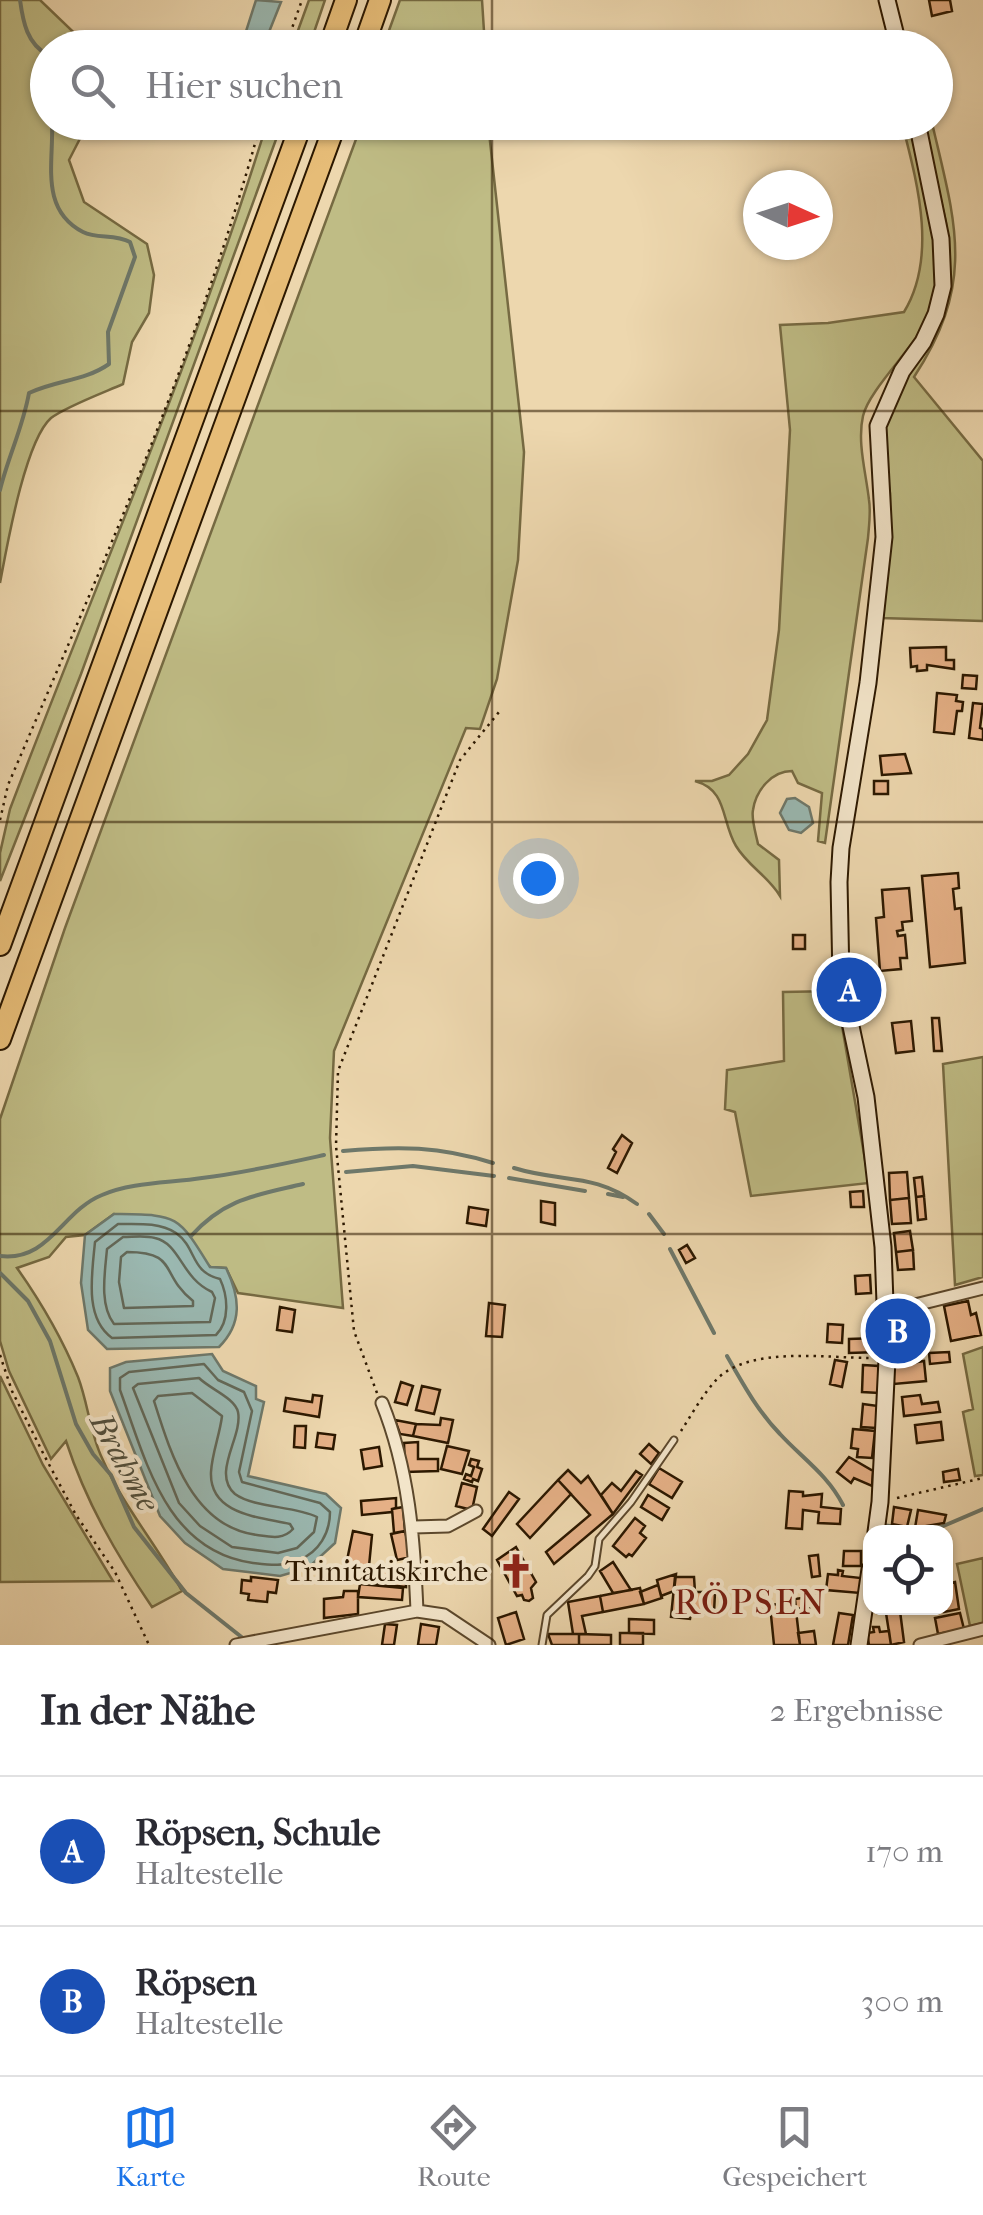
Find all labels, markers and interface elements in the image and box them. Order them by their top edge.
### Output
search box [30,30,953,140]
icon: search [65,58,120,113]
text: Hier suchen [145,63,343,108]
north arrow [743,170,833,260]
your location [513,853,564,904]
pin: A [816,952,882,1028]
pin: B [866,1294,930,1368]
water label: Brahme [82,1405,167,1519]
map controls [863,1525,953,1615]
button: locate [863,1525,953,1615]
church icon: Trinitatiskirche [497,1552,535,1590]
place label: Trinitatiskirche [285,1554,488,1589]
district label: RÖPSEN [674,1582,828,1623]
text: In der Nähe [40,1686,255,1735]
text: 2 Ergebnisse [770,1692,943,1729]
text: Röpsen, Schule [135,1810,380,1855]
text: A [62,1833,83,1870]
text: 170 m [865,1833,943,1870]
text: Haltestelle [135,1855,283,1892]
text: Röpsen [135,1960,257,2005]
text: B [62,1983,83,2020]
text: 300 m [861,1983,943,2020]
text: Haltestelle [135,2005,283,2042]
tab: Karte [116,2100,185,2193]
tab: Route [417,2100,491,2193]
tab: Gespeichert [722,2100,867,2193]

